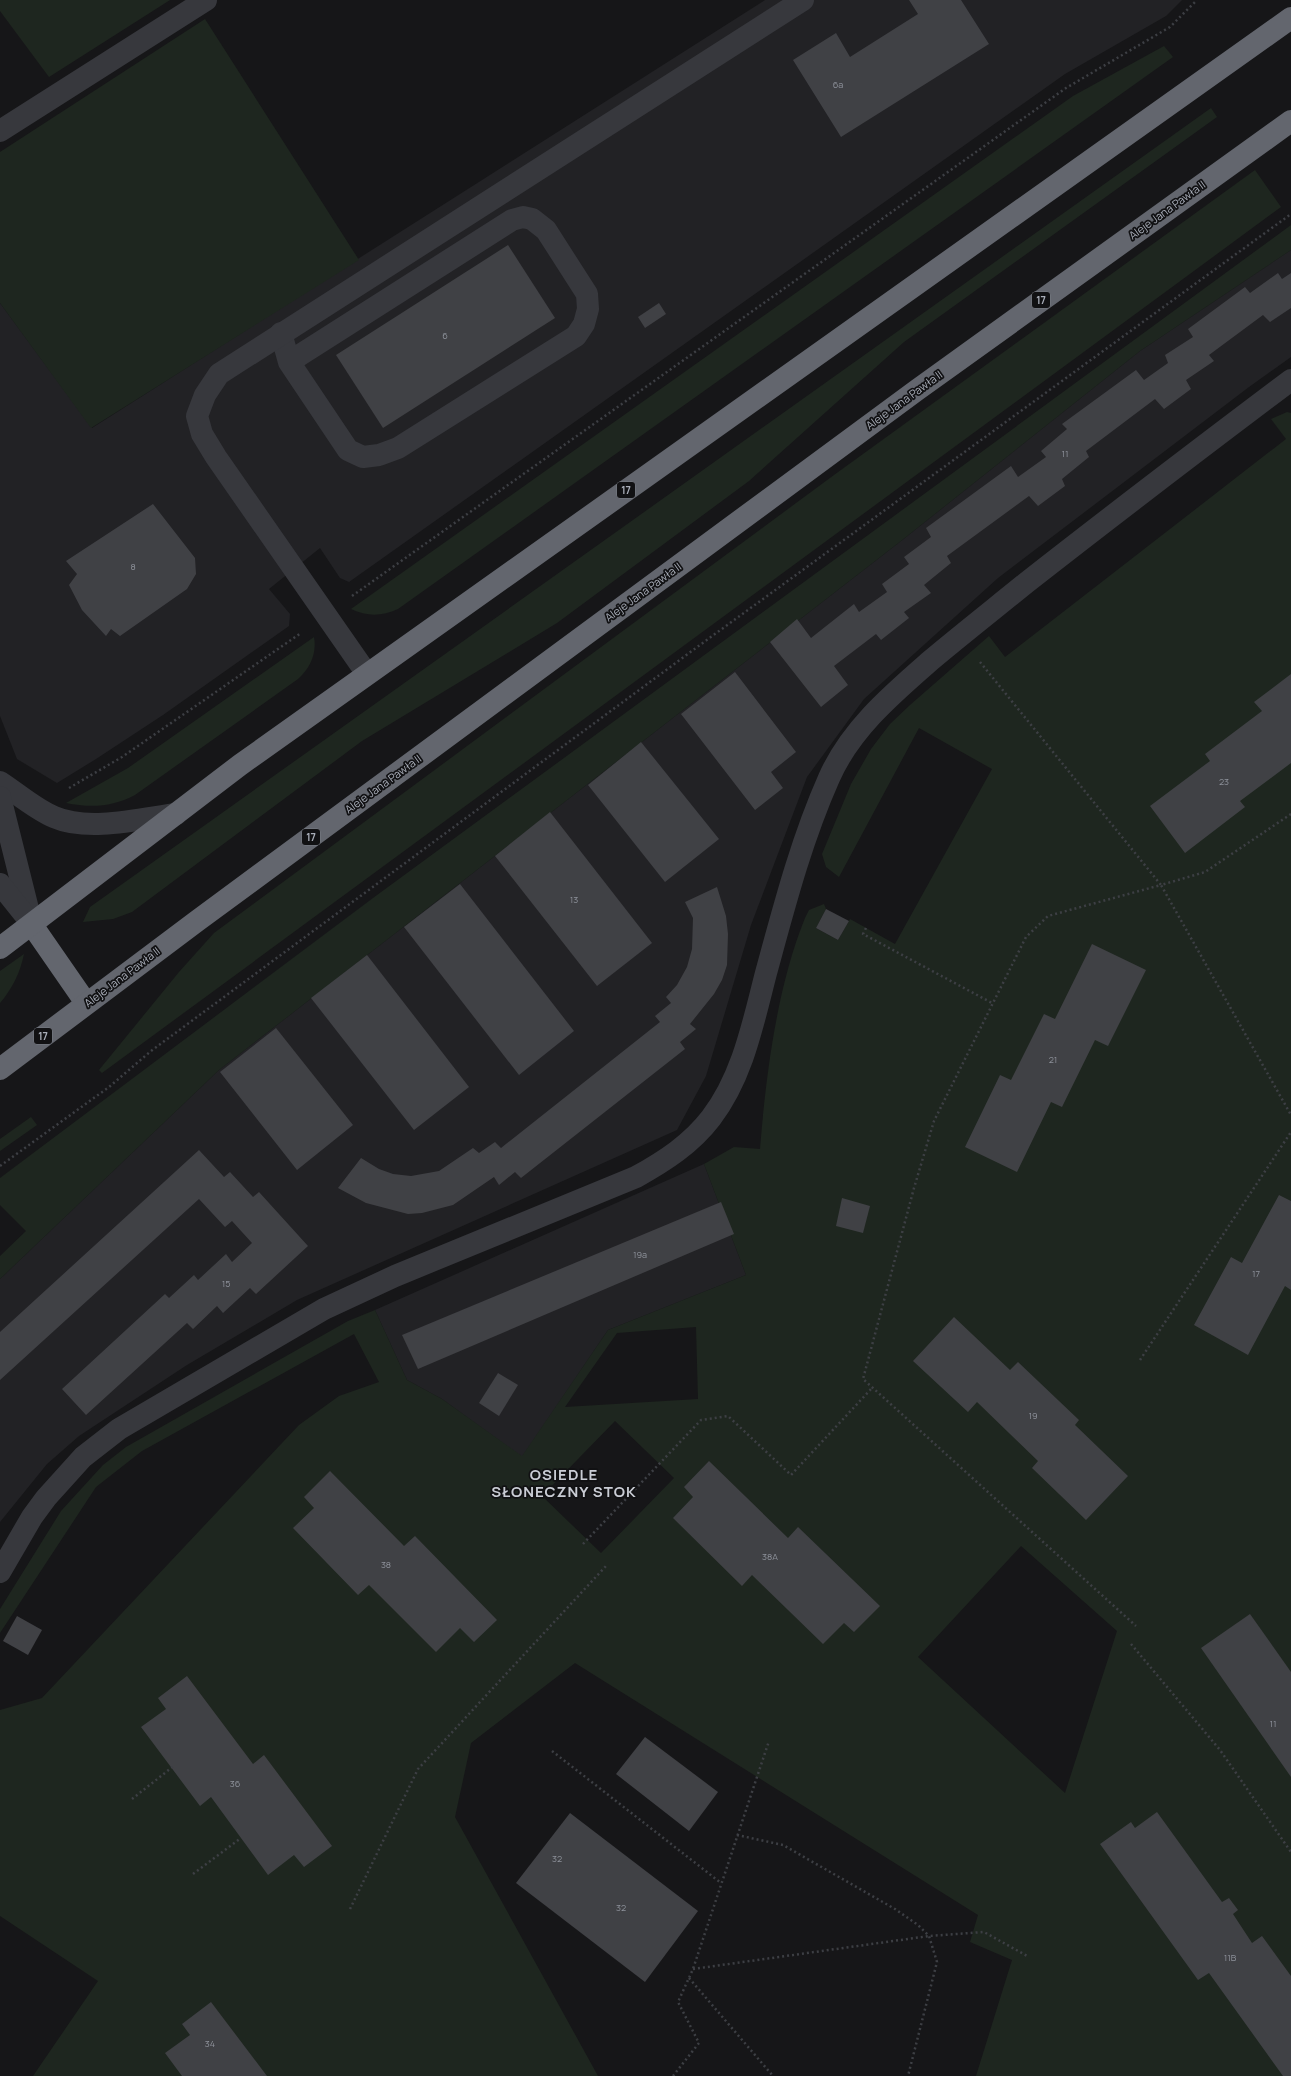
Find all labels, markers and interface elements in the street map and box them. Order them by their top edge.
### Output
house number: 6a [833,78,843,91]
street label: Aleje Jana Pawła II [1125,177,1208,242]
road number: 17 [1032,292,1050,308]
house number: 6 [442,329,448,342]
street label: Aleje Jana Pawła II [862,367,945,432]
house number: 11 [1061,447,1069,460]
road number: 17 [617,482,635,498]
street label: Aleje Jana Pawła II [601,559,684,624]
house number: 8 [130,560,136,573]
street label: Aleje Jana Pawła II [341,751,424,816]
house number: 23 [1219,775,1229,788]
road number: 17 [302,829,320,845]
house number: 13 [570,893,578,906]
street label: Aleje Jana Pawła II [81,943,163,1010]
road number: 17 [34,1028,52,1044]
house number: 21 [1049,1053,1057,1066]
house number: 19a [633,1248,647,1261]
house number: 17 [1252,1267,1260,1280]
house number: 15 [222,1277,230,1290]
house number: 19 [1028,1409,1038,1422]
district label: OSIEDLE SŁONECZNY STOK [491,1464,637,1502]
house number: 38A [762,1550,778,1563]
house number: 38 [381,1558,391,1571]
house number: 11 [1269,1717,1277,1730]
house number: 36 [230,1777,241,1790]
house number: 32 [552,1852,562,1865]
house number: 32 [616,1901,626,1914]
house number: 11B [1224,1951,1237,1964]
house number: 34 [205,2037,215,2050]

